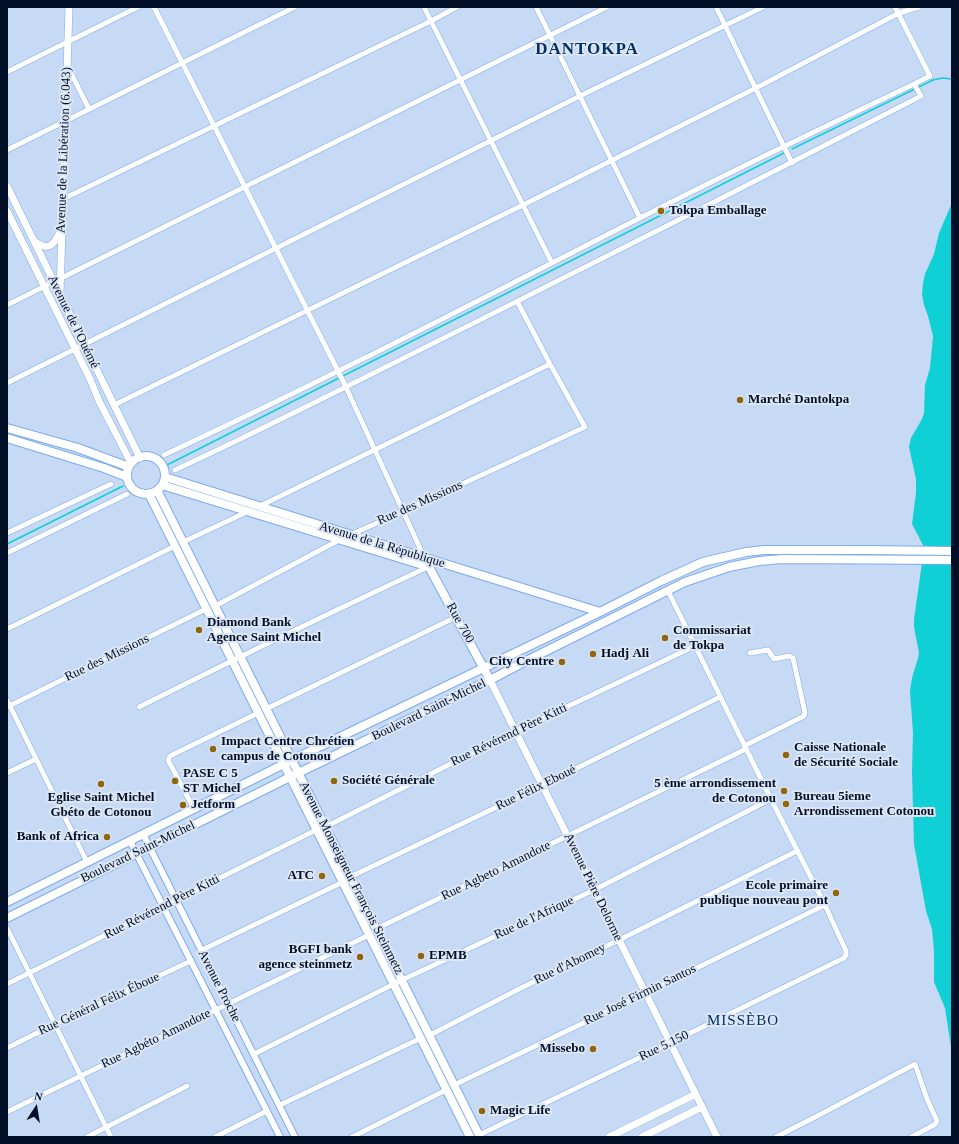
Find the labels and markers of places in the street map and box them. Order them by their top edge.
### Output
place label: Tokpa Emballage [669,203,766,219]
marker: Tokpa Emballage [656,206,666,216]
place label: Marché Dantokpa [748,392,849,408]
marker: Marché Dantokpa [735,395,745,405]
place label: Diamond Bank Agence Saint Michel [207,615,321,646]
place label: Commissariat de Tokpa [673,623,751,654]
marker: Diamond Bank Agence Saint Michel [194,625,204,635]
marker: Commissariat de Tokpa [660,633,670,643]
place label: Hadj Ali [601,646,649,662]
marker: Hadj Ali [588,649,598,659]
place label: City Centre [489,654,554,670]
marker: City Centre [557,657,567,667]
place label: Impact Centre Chrétien campus de Cotonou [221,734,354,765]
place label: Caisse Nationale de Sécurité Sociale [794,740,898,771]
marker: Impact Centre Chrétien campus de Cotonou [208,744,218,754]
marker: Caisse Nationale de Sécurité Sociale [781,750,791,760]
place label: PASE C 5 ST Michel [183,766,240,797]
place label: Société Générale [342,773,435,789]
marker: PASE C 5 ST Michel [170,776,180,786]
marker: Société Générale [329,776,339,786]
place label: 5 ème arrondissement de Cotonou [654,776,776,807]
marker: Eglise Saint Michel Gbéto de Cotonou [96,779,106,789]
marker: 5 ème arrondissement de Cotonou [779,786,789,796]
place label: Bureau 5ieme Arrondissement Cotonou [794,789,934,820]
place label: Eglise Saint Michel Gbéto de Cotonou [48,790,154,821]
place label: Jetform [191,797,235,813]
marker: Bureau 5ieme Arrondissement Cotonou [781,799,791,809]
marker: Jetform [178,800,188,810]
place label: Bank of Africa [17,829,99,845]
marker: Bank of Africa [102,832,112,842]
place label: ATC [288,868,314,884]
marker: ATC [317,871,327,881]
place label: Ecole primaire publique nouveau pont [700,878,828,909]
marker: Ecole primaire publique nouveau pont [831,888,841,898]
place label: BGFI bank agence steinmetz [259,942,352,973]
place label: EPMB [429,948,467,964]
marker: EPMB [416,951,426,961]
marker: BGFI bank agence steinmetz [355,952,365,962]
place label: Missebo [540,1041,585,1057]
marker: Missebo [588,1044,598,1054]
place label: Magic Life [490,1103,550,1119]
marker: Magic Life [477,1106,487,1116]

